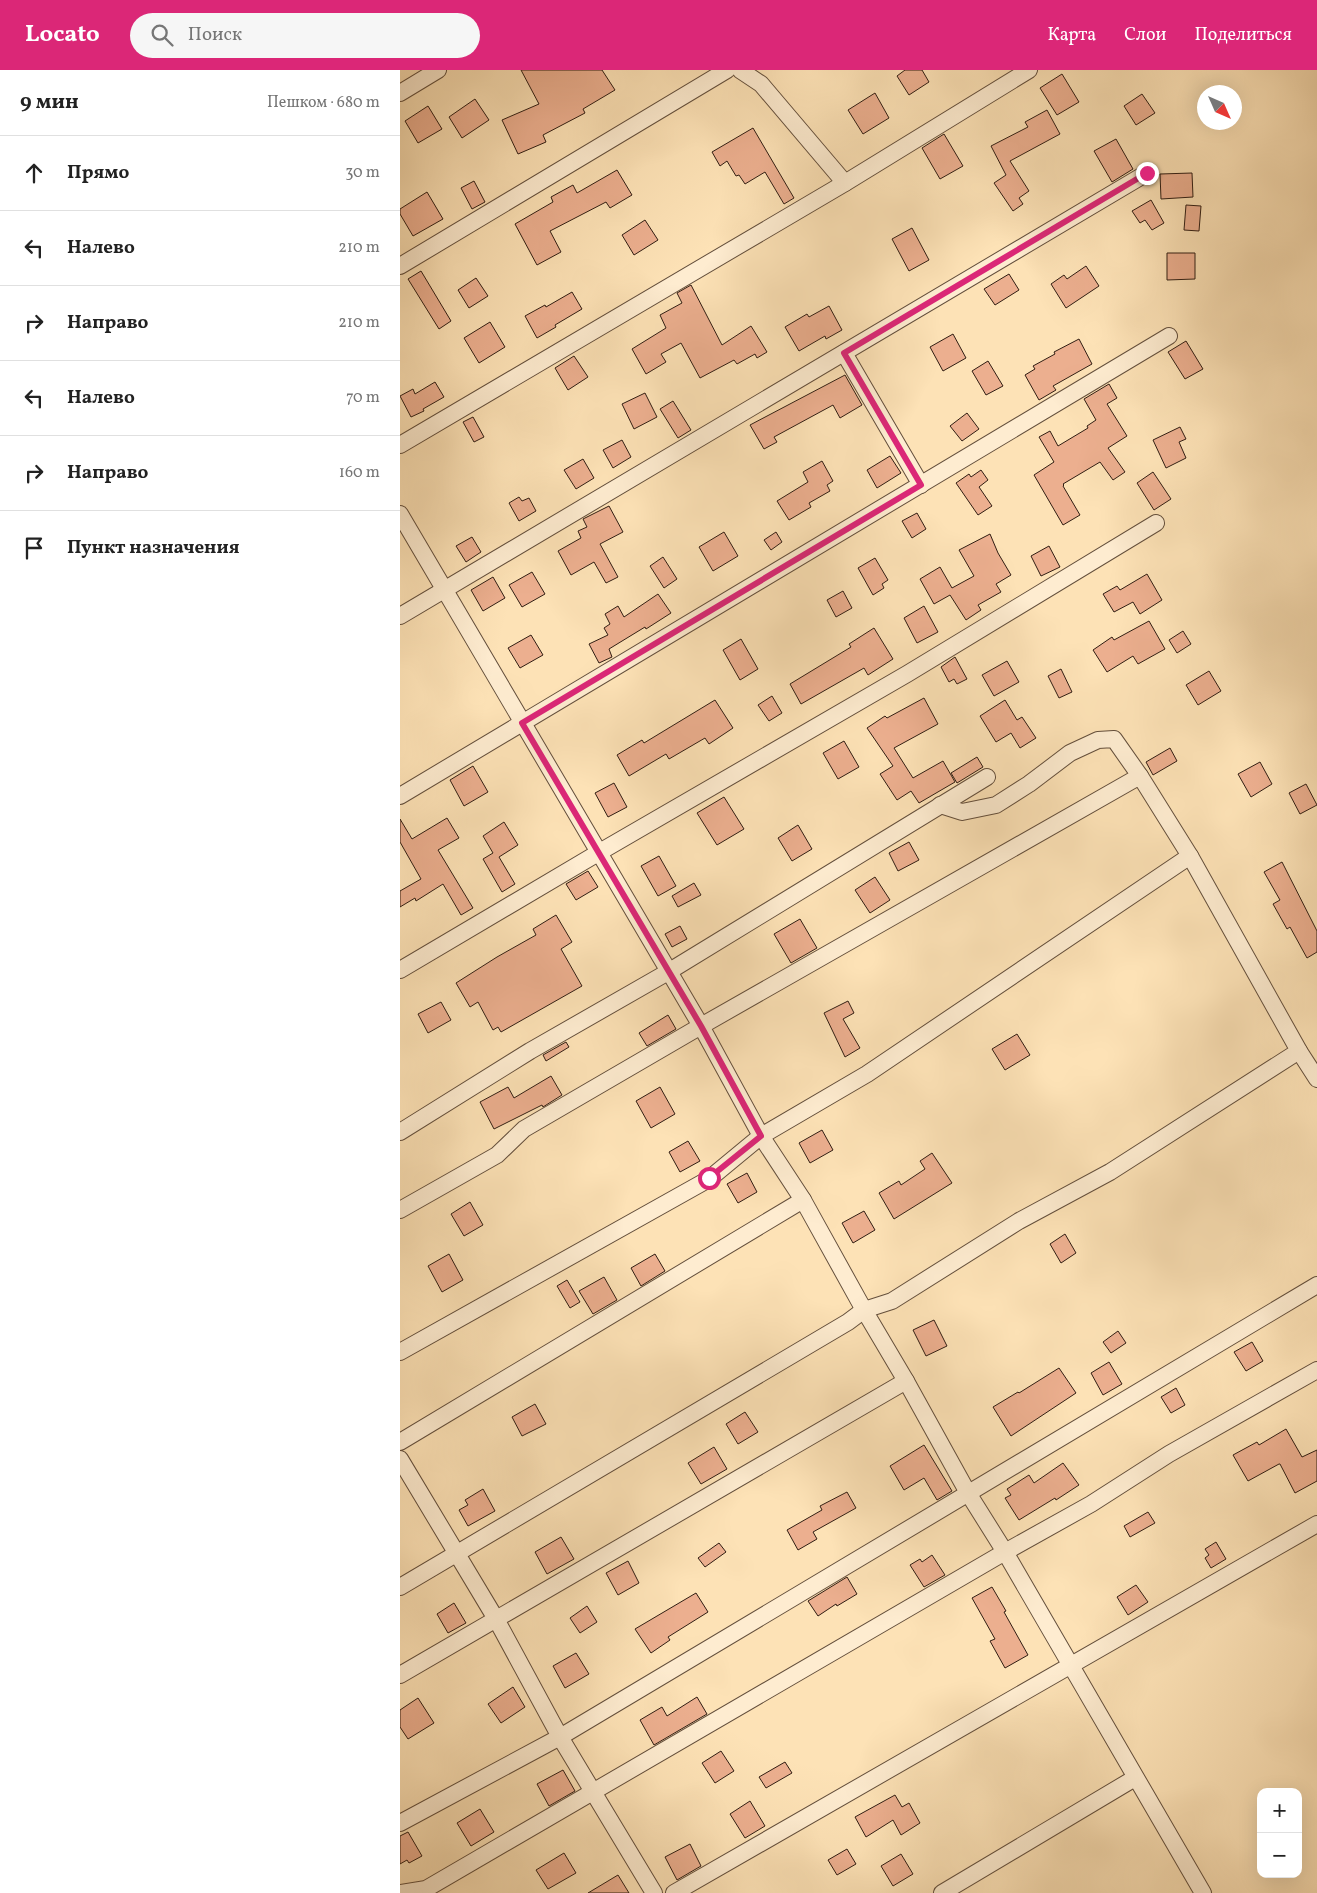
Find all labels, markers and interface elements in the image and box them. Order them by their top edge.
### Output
search box [130,13,480,58]
text: Locato [25,18,100,52]
icon: search [148,21,176,49]
text: Поиск [188,22,242,48]
text: Карта [1048,23,1096,48]
text: Слои [1124,23,1166,48]
text: Поделиться [1194,23,1292,48]
north arrow [1197,85,1242,130]
text: 9 мин [20,88,79,117]
text: Пешком · 680 m [267,92,380,114]
icon: ahead [20,159,48,187]
text: Прямо [67,160,129,186]
text: 30 m [345,162,380,184]
route end [1136,162,1159,185]
icon: left [20,234,48,262]
text: Налево [67,235,135,261]
text: 210 m [338,237,380,259]
icon: right [20,309,48,337]
text: Направо [67,310,149,336]
text: 210 m [338,312,380,334]
icon: left [20,384,48,412]
text: Налево [67,385,135,411]
text: 70 m [346,387,380,409]
icon: right [20,459,48,487]
text: Направо [67,460,149,486]
text: 160 m [339,462,380,484]
icon: arrive [20,534,48,562]
text: Пункт назначения [67,535,240,561]
route start [698,1167,721,1190]
map controls [1257,1788,1302,1878]
button: + [1257,1788,1302,1833]
button: − [1257,1833,1302,1878]

